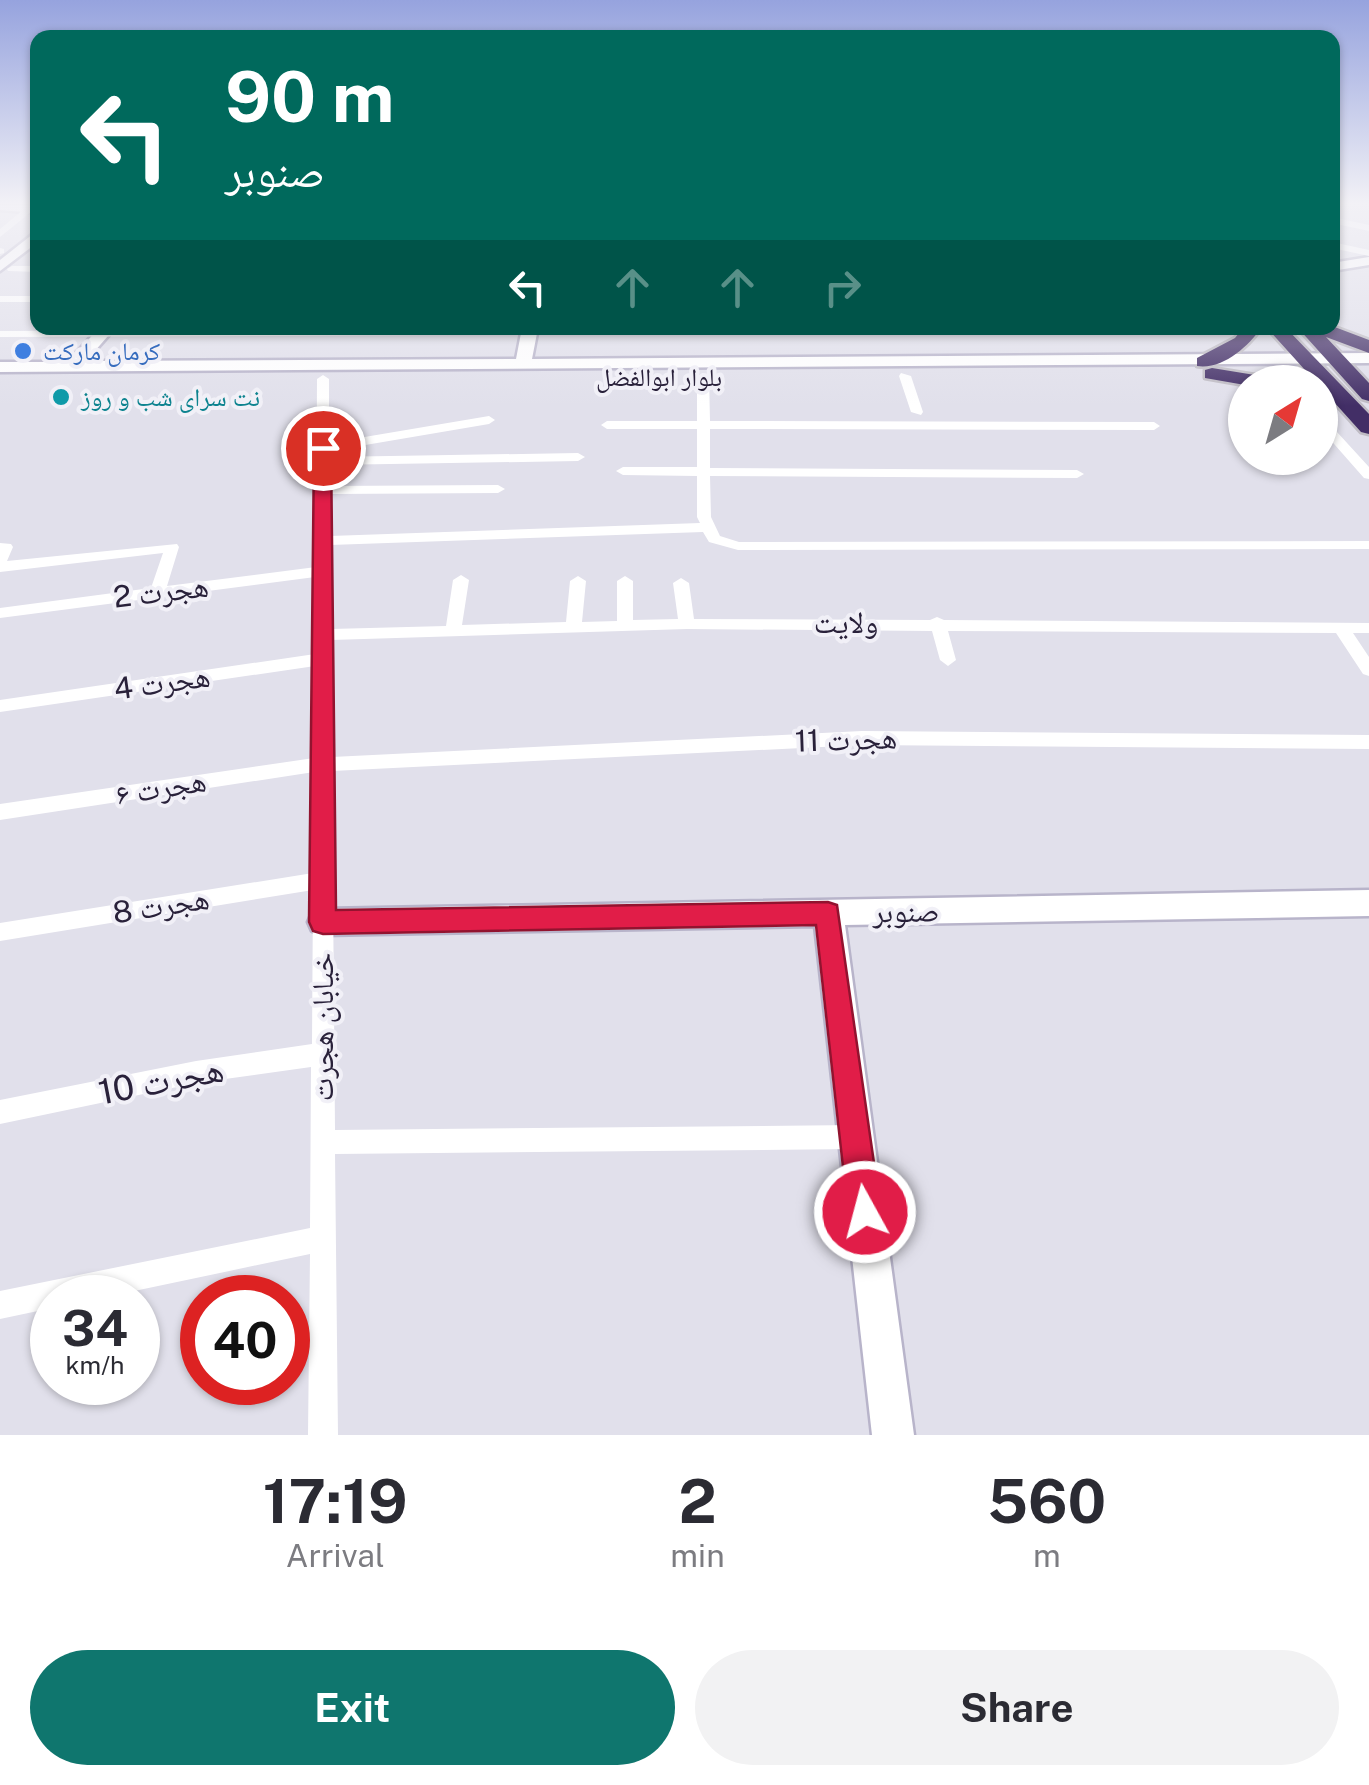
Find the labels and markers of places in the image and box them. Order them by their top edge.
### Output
place label: کرمان مارکت [43,336,160,367]
marker: کرمان مارکت [12,340,34,362]
place label: نت سرای شب و روز [80,382,260,413]
marker: نت سرای شب و روز [50,386,72,408]
pin [281,406,366,491]

